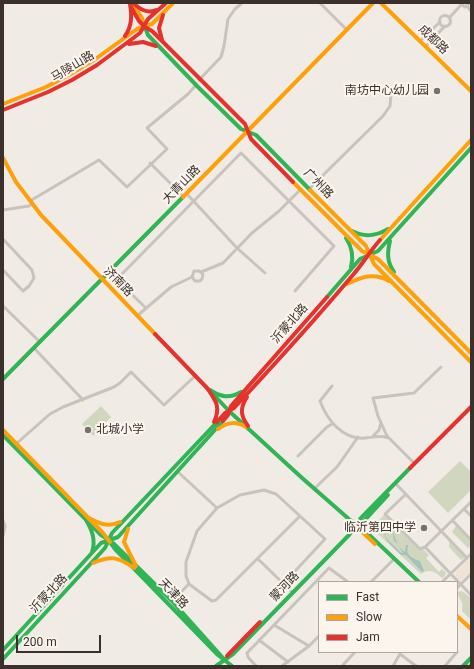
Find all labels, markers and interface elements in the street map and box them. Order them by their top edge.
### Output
street label: 成都路 [415,22,451,58]
street label: 马陵山路 [49,48,97,86]
place label: 南坊中心幼儿园 [345,84,429,98]
marker: 南坊中心幼儿园 [432,86,442,96]
street label: 大青山路 [160,163,204,207]
street label: 广州路 [300,166,336,202]
street label: 济南路 [100,264,136,300]
street label: 沂蒙北路 [269,301,311,347]
place label: 北城小学 [96,423,144,437]
marker: 北城小学 [83,425,93,435]
place label: 临沂第四中学 [344,521,416,535]
marker: 临沂第四中学 [419,523,429,533]
street label: 蒙河路 [267,569,303,605]
street label: 沂蒙北路 [27,572,71,616]
street label: 天津路 [155,576,191,612]
legend [318,581,458,653]
text: Fast [356,590,379,604]
text: Slow [356,610,382,624]
scale bar [18,627,103,653]
text: Jam [356,630,380,644]
text: 200 m [23,635,57,649]

